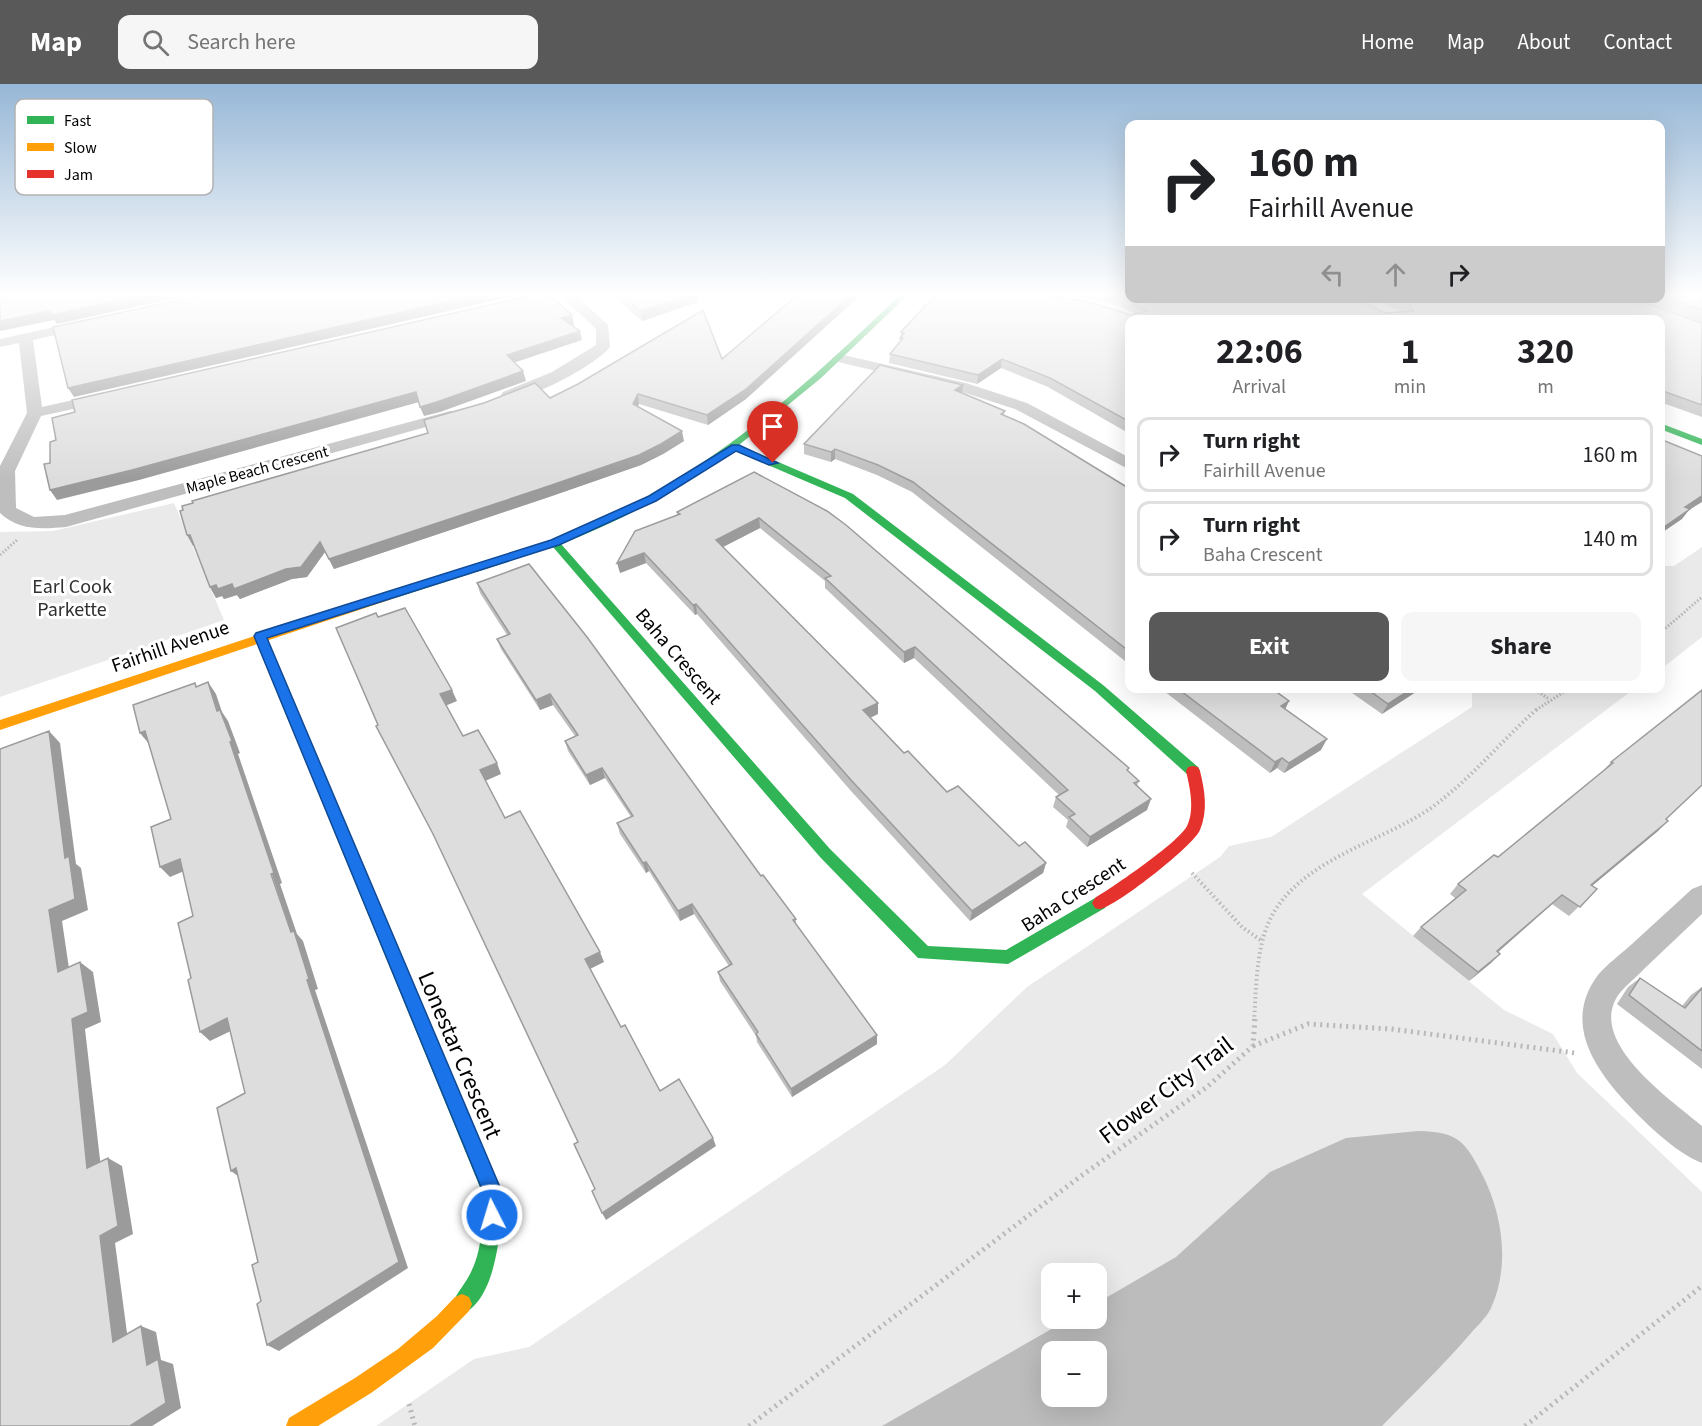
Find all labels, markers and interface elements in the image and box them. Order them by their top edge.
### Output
search box [118,15,538,69]
text: Map [30,22,82,62]
icon: search [139,26,172,59]
text: Search here [187,26,296,58]
text: Home [1361,27,1414,57]
text: Map [1447,27,1485,57]
text: About [1518,27,1570,57]
text: Contact [1603,27,1672,57]
legend [15,99,213,195]
text: Fast [64,110,92,132]
text: 160 m [1248,133,1359,193]
text: Slow [64,137,97,159]
icon: right [1149,144,1227,222]
text: Jam [64,164,93,186]
text: Fairhill Avenue [1248,189,1414,228]
icon: left [1316,258,1349,291]
icon: ahead [1379,258,1412,291]
icon: right [1442,258,1475,291]
text: 22:06 [1216,326,1303,377]
text: 1 [1400,326,1419,377]
text: 320 [1517,326,1574,377]
text: Arrival [1232,373,1286,401]
text: min [1394,373,1426,401]
text: m [1537,373,1554,401]
pin [747,401,798,463]
icon: arrive [756,410,789,443]
text: Turn right [1203,425,1300,457]
icon: right [1152,438,1185,471]
text: 160 m [1583,439,1638,471]
street label: Maple Beach Crescent [184,440,331,500]
text: Fairhill Avenue [1203,457,1326,485]
text: Turn right [1203,509,1300,541]
icon: right [1152,522,1185,555]
text: 140 m [1583,523,1638,555]
text: Baha Crescent [1203,541,1323,569]
park label: Earl Cook Parkette [32,573,112,624]
street label: Baha Crescent [628,602,728,711]
button: Exit [1149,612,1389,681]
button: Share [1401,612,1641,681]
street label: Fairhill Avenue [108,614,233,680]
street label: Baha Crescent [1016,850,1132,939]
street label: Lonestar Crescent [408,966,511,1144]
street label: Flower City Trail [1092,1028,1241,1153]
position arrow [460,1183,524,1247]
map controls [1041,1263,1107,1407]
button: + [1041,1263,1107,1329]
button: − [1041,1341,1107,1407]

